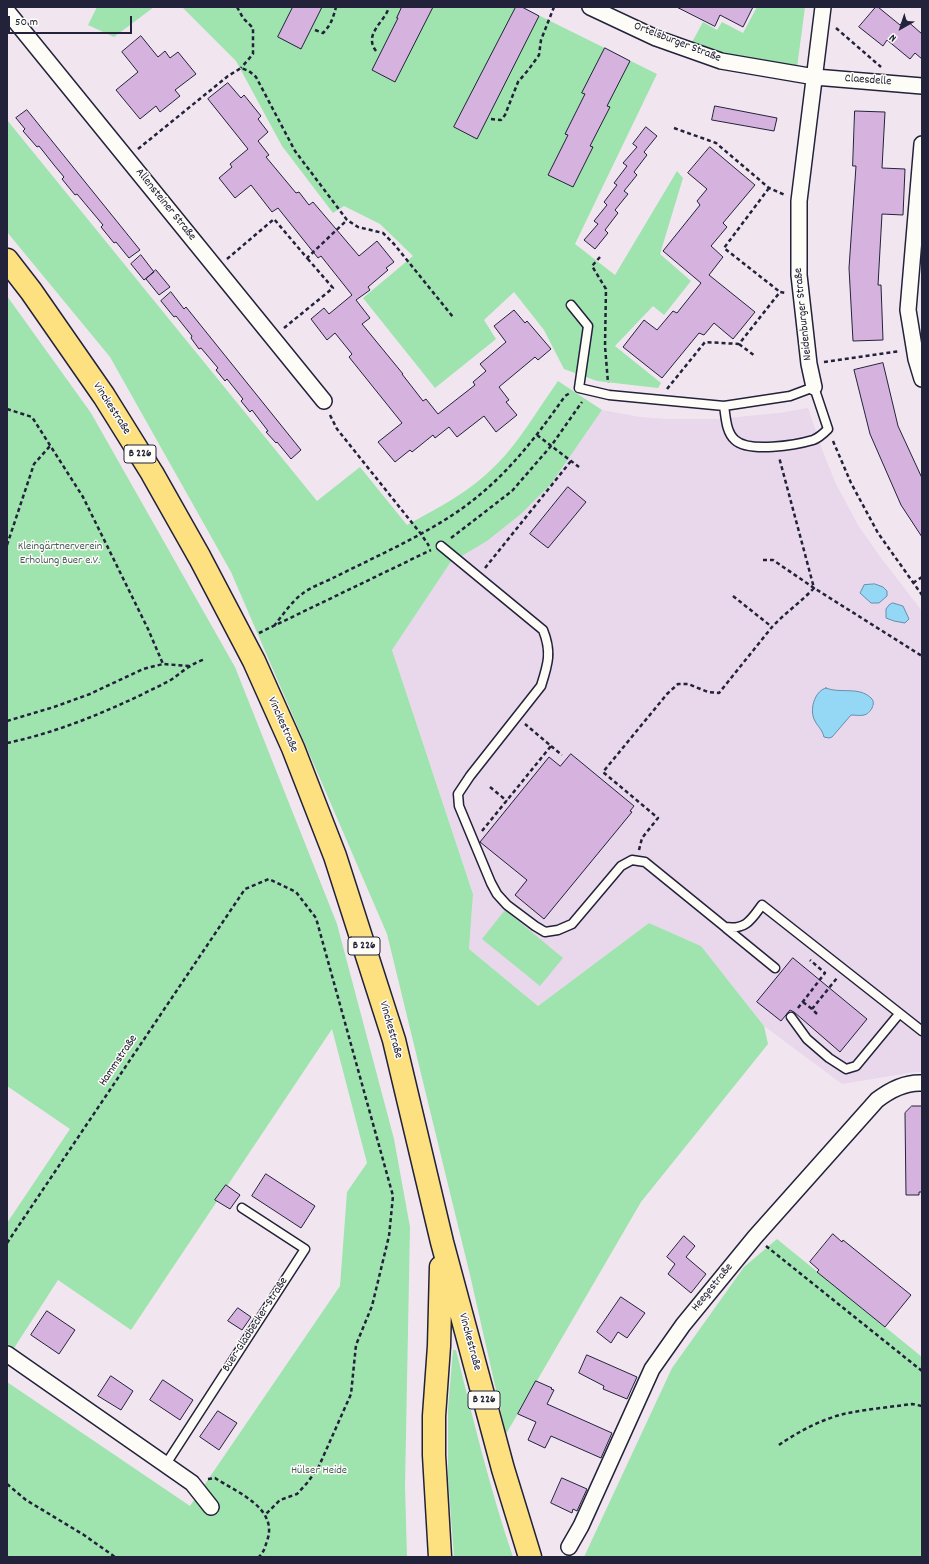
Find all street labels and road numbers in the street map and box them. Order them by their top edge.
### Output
street label: Ortelsburger Straße [631,20,723,66]
street label: Claesdelle [844,72,892,90]
street label: Allensteiner Straße [131,166,199,244]
street label: Neidenburger Straße [792,267,816,361]
street label: Vinckestraße [89,380,133,438]
road number: B 226 [124,445,156,463]
street label: Vinckestraße [263,695,301,755]
road number: B 226 [348,937,380,955]
street label: Vinckestraße [375,1000,405,1060]
street label: Hammstraße [97,1033,141,1089]
street label: Heegestraße [689,1261,737,1315]
street label: Buer-Gladbecker-Straße [220,1275,292,1375]
street label: Vinckestraße [454,1312,484,1372]
road number: B 226 [468,1391,500,1409]

